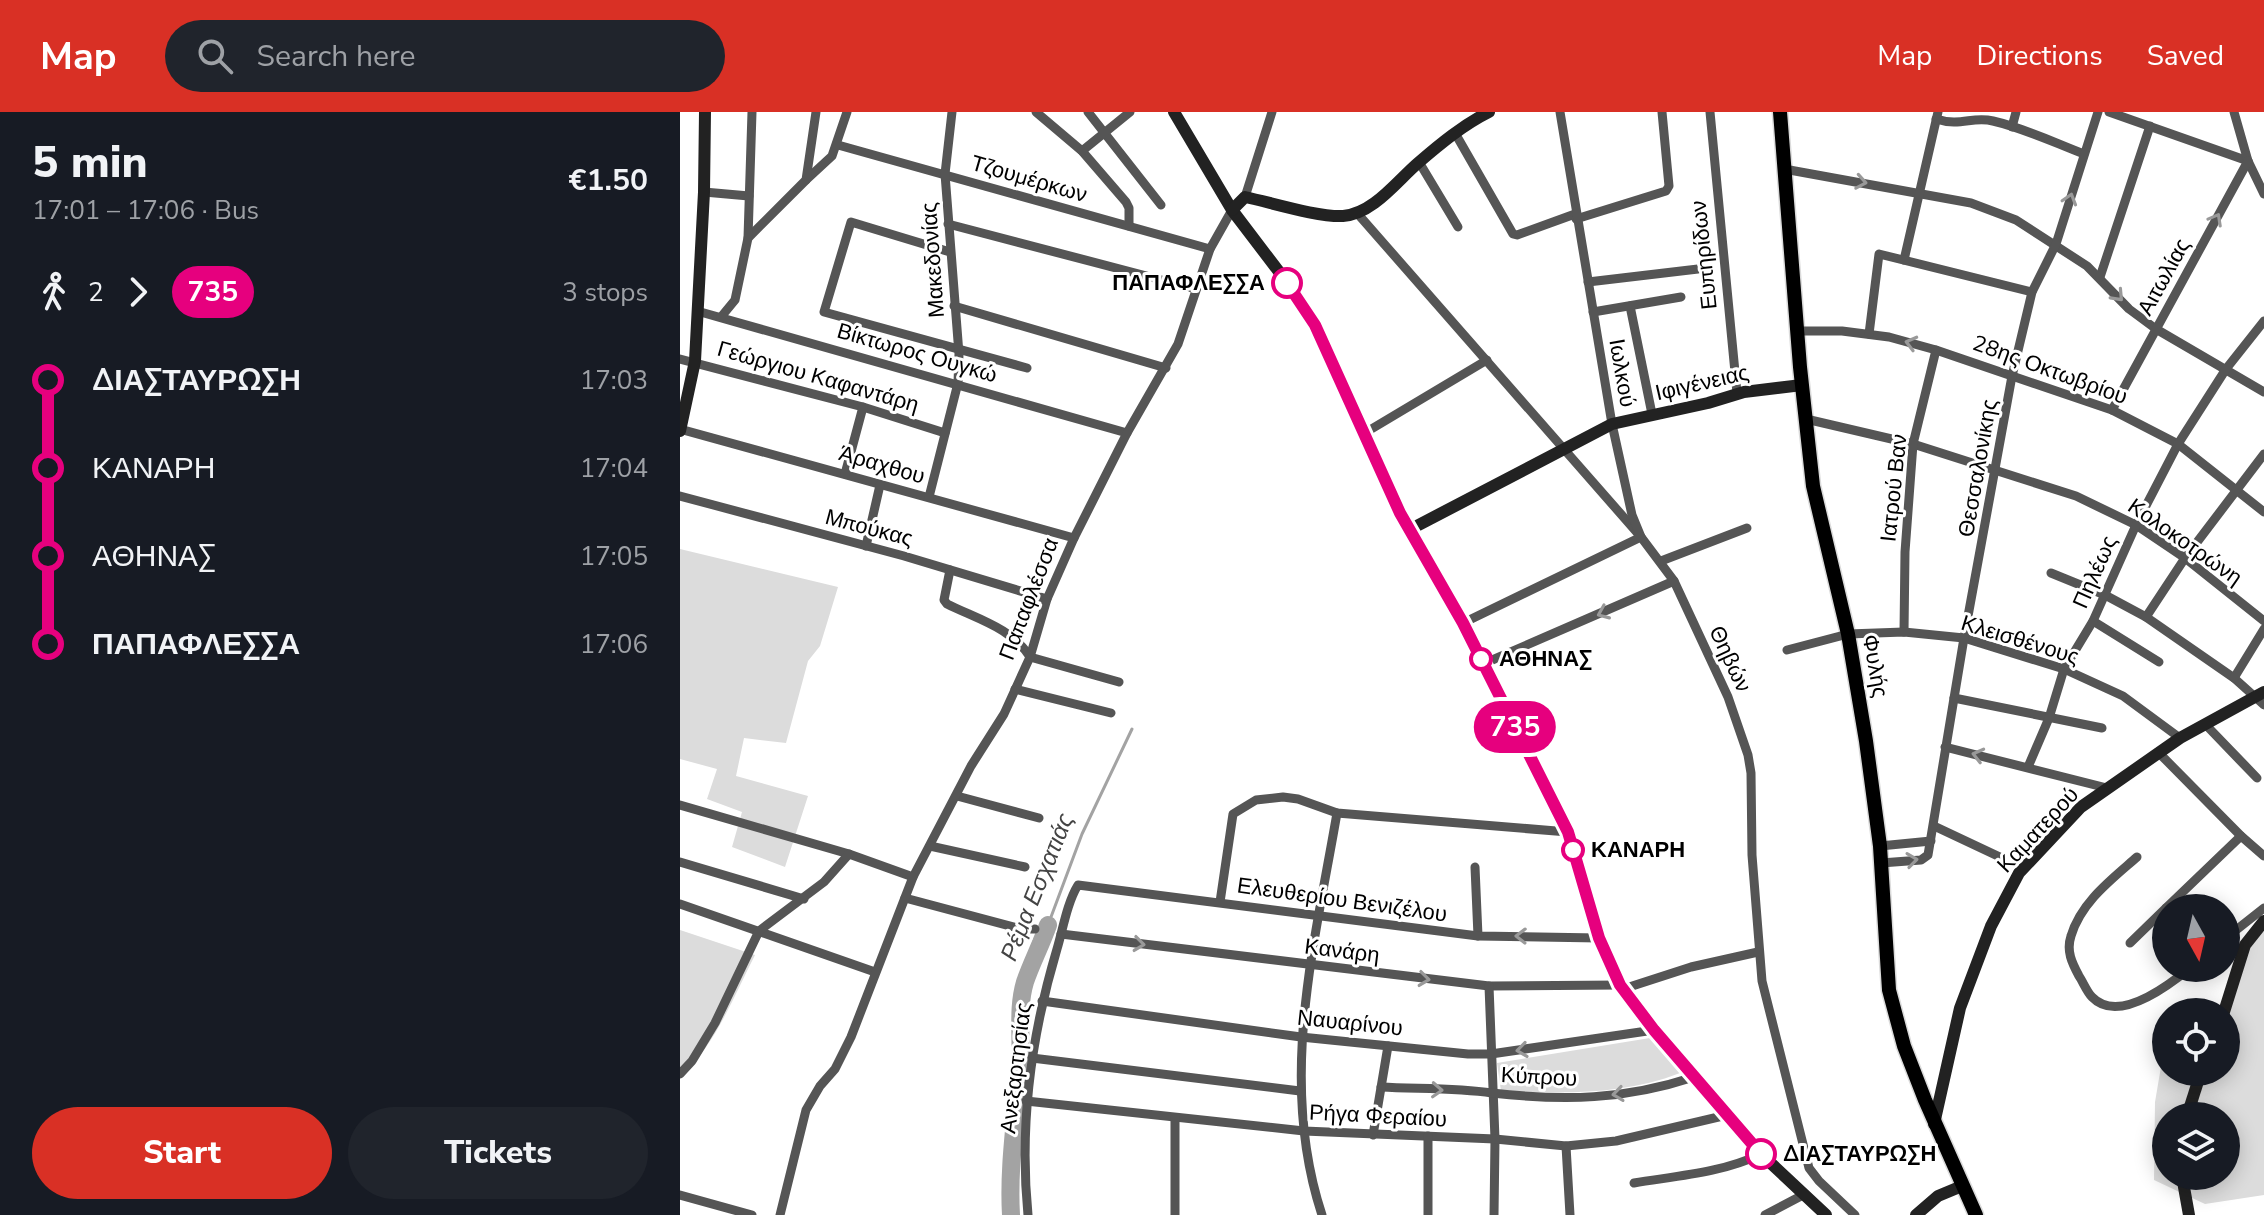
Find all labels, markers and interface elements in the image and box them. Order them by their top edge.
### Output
search box [165,20,725,92]
text: Map [40,31,117,82]
icon: search [193,34,237,78]
text: Search here [257,36,416,77]
text: Map [1877,37,1932,75]
text: Directions [1976,37,2103,75]
text: Saved [2147,37,2224,75]
text: 5 min [32,133,148,193]
street label: Τζουμέρκων [967,148,1091,210]
text: €1.50 [569,160,648,201]
one-way arrow [1854,172,1868,189]
one-way arrow [2061,192,2077,206]
text: 17:01 – 17:06 · Bus [32,193,259,228]
street label: Ευπηρίδων [1683,199,1725,311]
street label: Μακεδονίας [914,201,952,319]
one-way arrow [2206,213,2222,227]
street label: Αιτωλίας [2131,233,2197,321]
place label: ΠΑΠΑΦΛΕΣΣΑ [1112,268,1265,298]
marker: ΠΑΠΑΦΛΕΣΣΑ [1272,268,1302,298]
icon: walk [32,270,76,314]
icon: forward [116,270,160,314]
text: 735 [188,273,238,311]
text: 2 [88,275,104,310]
text: 3 stops [562,275,648,310]
one-way arrow [2108,287,2123,301]
street label: Βίκτωρος Ουγκώ [833,316,1001,390]
street label: 28ης Οκτωβρίου [1968,328,2132,412]
street label: Γεώργιου Καφαντάρη [714,334,922,420]
street label: Ιωλκού [1601,336,1643,410]
one-way arrow [1905,336,1919,352]
street label: Ιφιγένειας [1652,358,1752,408]
text: ΔΙΑΣΤΑΥΡΩΣΗ [92,360,301,401]
text: 17:03 [580,363,648,398]
street label: Θεσσαλονίκης [1951,397,2005,539]
street label: Ιατρού Βαν [1873,433,1915,543]
street label: Άραχθου [836,438,928,492]
text: ΚΑΝΑΡΗ [92,448,215,489]
text: 17:04 [580,451,648,486]
street label: Κολοκοτρώνη [2122,491,2248,593]
street label: Μπούκας [822,502,916,554]
street label: Πηλέως [2066,531,2124,613]
street label: Παπαφλέσσα [992,533,1066,664]
text: ΑΘΗΝΑΣ [92,536,216,577]
text: 17:05 [580,539,648,574]
one-way arrow [1597,604,1611,620]
street label: Κλεισθένους [1957,608,2083,672]
street label: Θηβών [1702,621,1758,697]
text: ΠΑΠΑΦΛΕΣΣΑ [92,624,300,665]
text: 17:06 [580,627,648,662]
street label: Φυλής [1855,632,1895,700]
place label: ΑΘΗΝΑΣ [1499,644,1592,674]
marker: ΑΘΗΝΑΣ [1470,648,1492,670]
line badge: 735 [1469,701,1561,753]
text: 735 [1490,708,1540,746]
one-way arrow [1971,747,1985,764]
street label: Καματερού [1990,780,2086,880]
water label: Ρέμα Εσχατιάς [993,808,1081,966]
place label: ΚΑΝΑΡΗ [1591,835,1685,865]
marker: ΚΑΝΑΡΗ [1562,839,1584,861]
one-way arrow [1905,852,1919,869]
street label: Ελευθερίου Βενιζέλου [1235,870,1449,930]
north arrow [2152,894,2240,982]
map controls [2152,894,2240,1190]
one-way arrow [1514,928,1527,945]
street label: Κανάρη [1303,932,1381,970]
one-way arrow [1132,935,1145,952]
one-way arrow [1418,970,1431,987]
button: locate [2152,998,2240,1086]
street label: Ανεξαρτησίας [993,1001,1039,1135]
street label: Ναυαρίνου [1296,1003,1404,1043]
one-way arrow [1515,1041,1529,1058]
street label: Κύπρου [1500,1060,1578,1094]
one-way arrow [1431,1081,1444,1098]
one-way arrow [1611,1085,1625,1102]
street label: Ρήγα Φεραίου [1308,1097,1448,1135]
button: layers [2152,1102,2240,1190]
button: Start [32,1107,332,1199]
button: Tickets [348,1107,648,1199]
marker: ΔΙΑΣΤΑΥΡΩΣΗ [1746,1139,1776,1169]
place label: ΔΙΑΣΤΑΥΡΩΣΗ [1783,1139,1936,1169]

